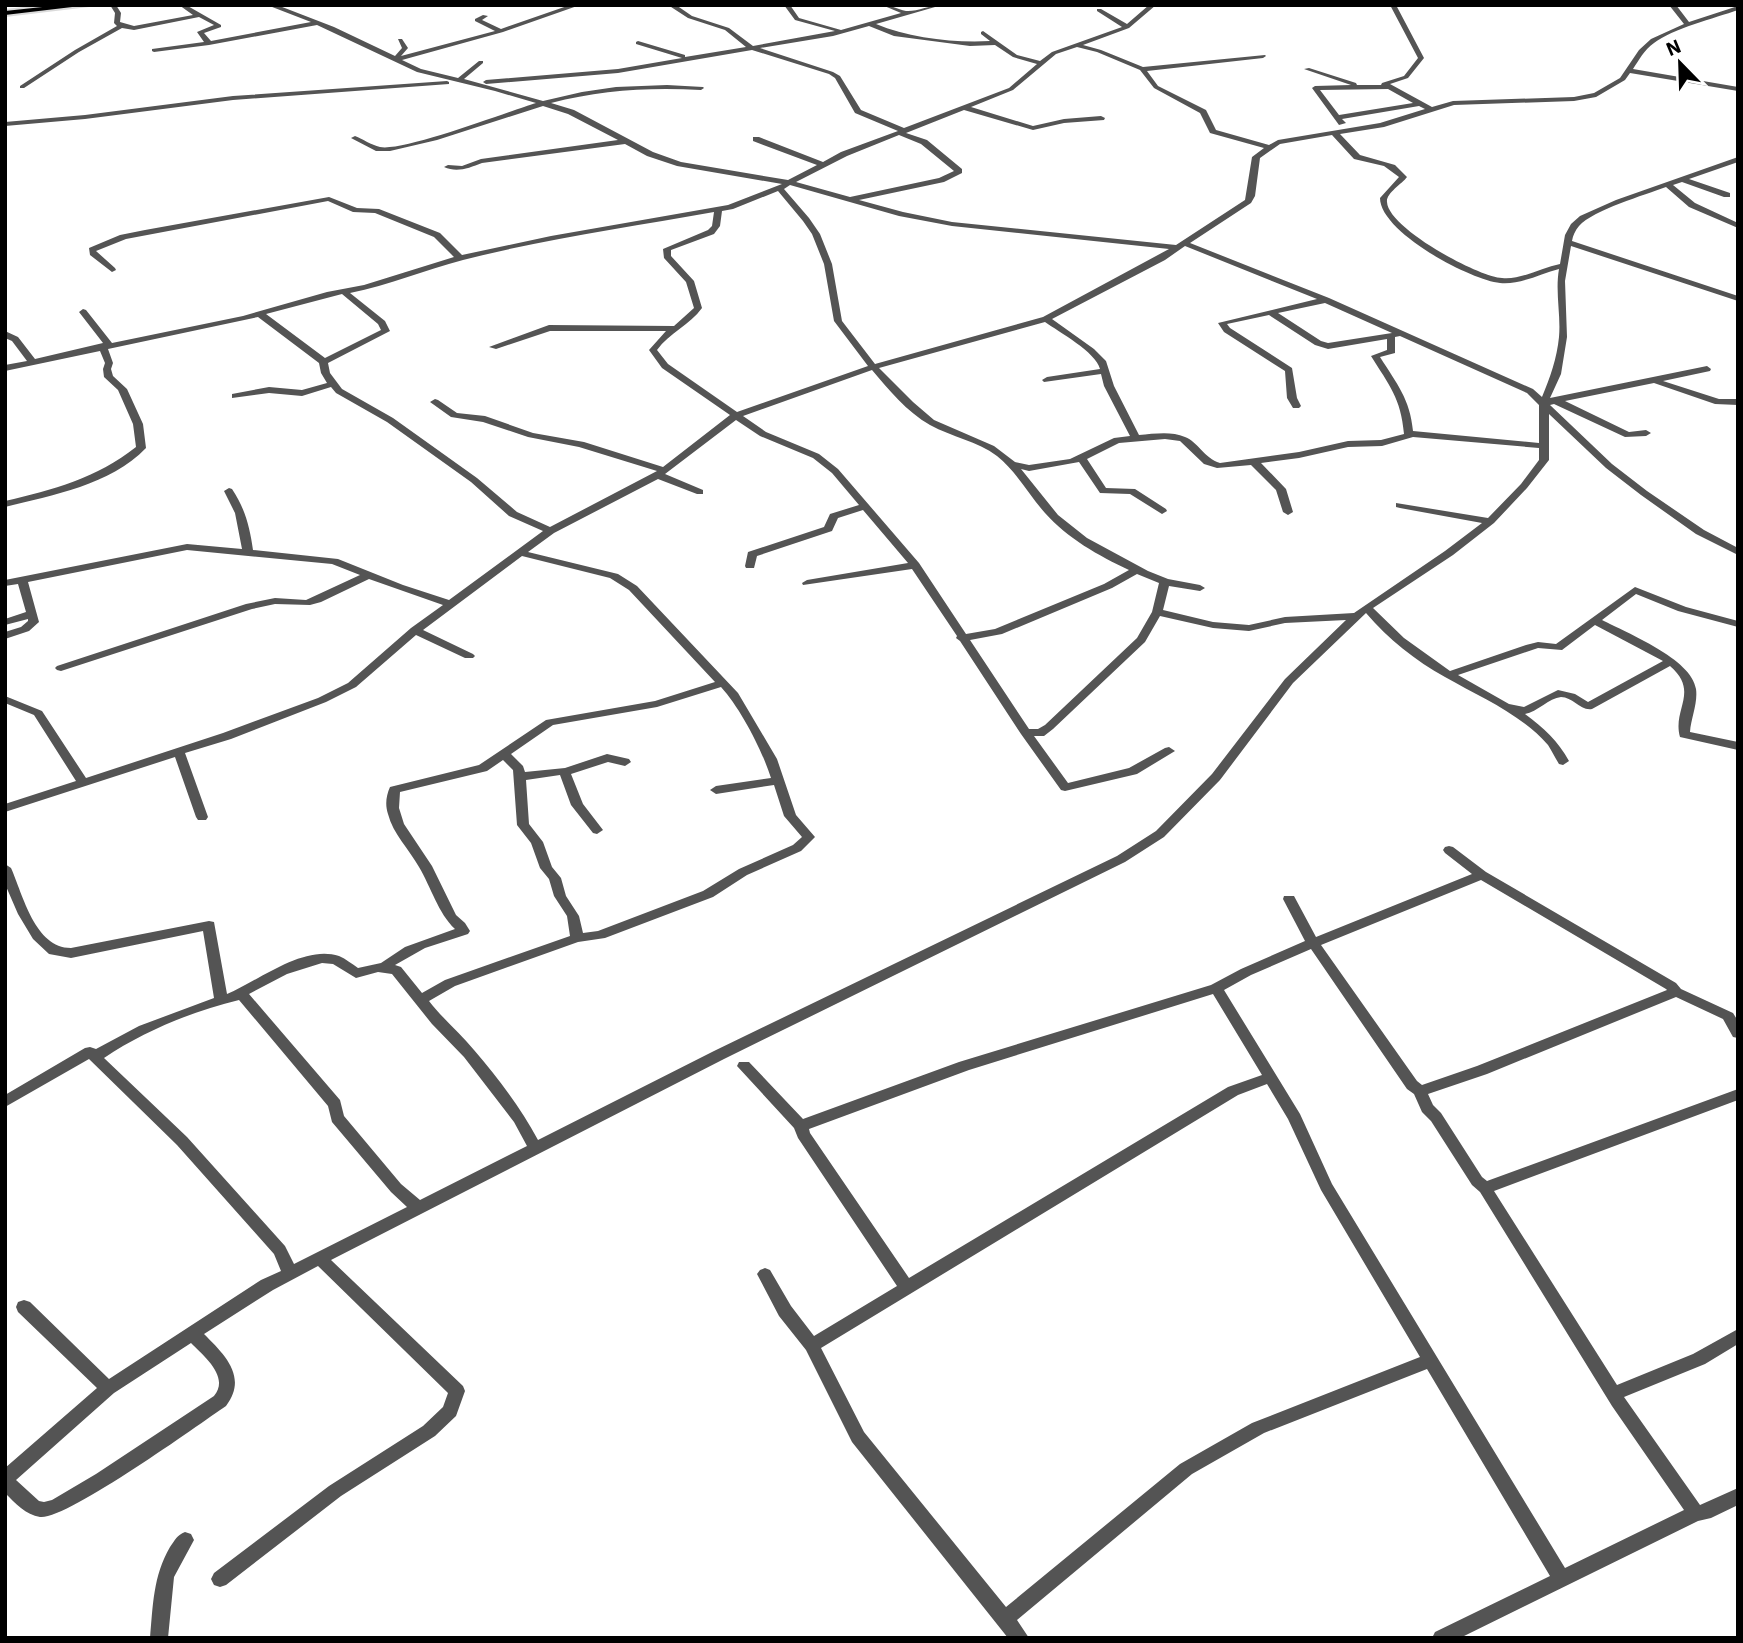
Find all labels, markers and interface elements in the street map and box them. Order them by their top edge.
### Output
north arrow [1645,28,1715,98]
text: N [1662,34,1684,61]

